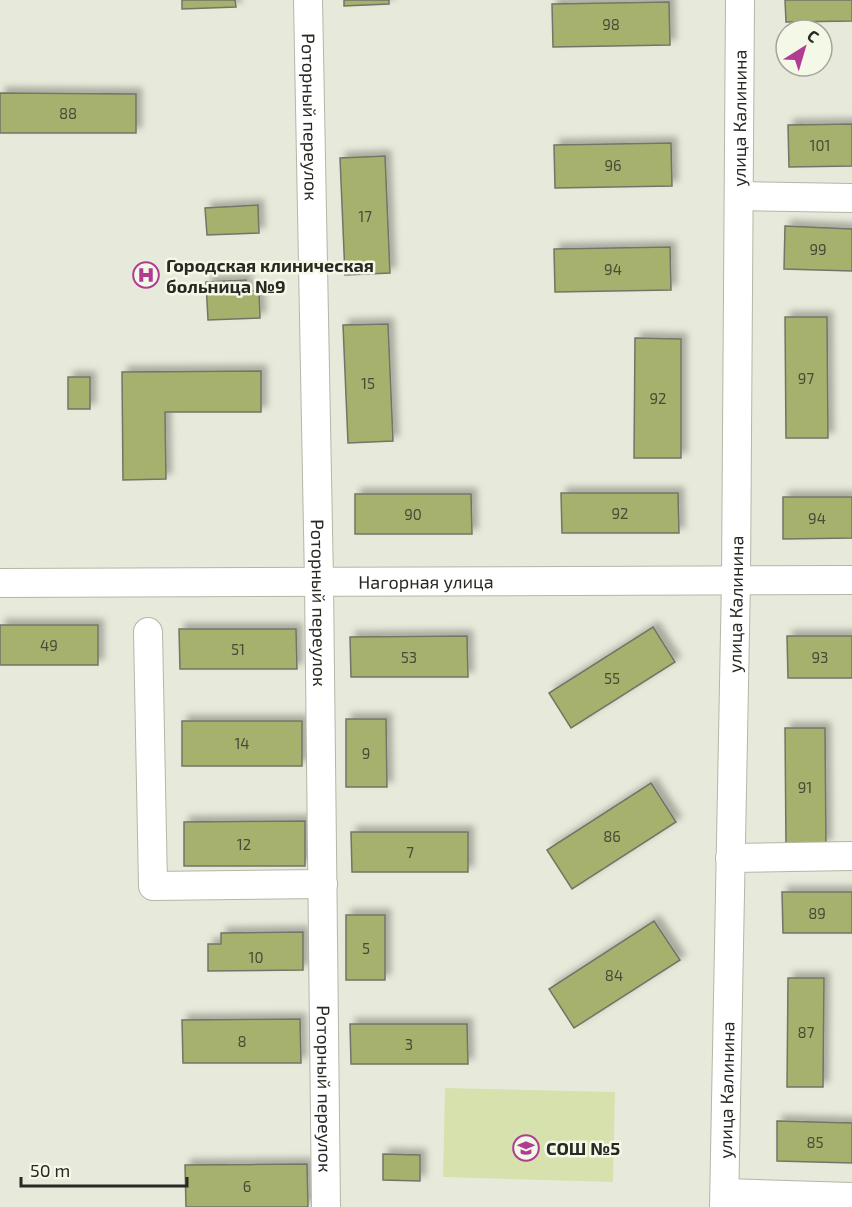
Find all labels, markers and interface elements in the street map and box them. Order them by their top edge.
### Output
house number: 98 [602,15,620,33]
north arrow [774,18,834,78]
text: С [804,25,823,46]
street label: Роторный переулок [298,33,323,201]
street label: улица Калинина [728,49,751,187]
house number: 88 [59,104,77,122]
house number: 101 [810,136,831,154]
house number: 96 [604,156,622,174]
house number: 17 [358,207,372,225]
house number: 99 [809,240,827,258]
place label: Городская клиническая больница №9 [166,254,374,297]
hospital icon: Городская клиническая больница №9 [131,260,161,290]
house number: 94 [604,260,622,278]
house number: 97 [798,369,814,387]
house number: 15 [361,374,375,392]
house number: 92 [649,389,667,407]
house number: 92 [611,504,629,522]
house number: 90 [404,505,422,523]
house number: 94 [808,509,826,527]
street label: Роторный переулок [307,519,331,687]
street label: улица Калинина [723,535,747,673]
street label: Нагорная улица [358,570,494,593]
house number: 49 [40,636,58,654]
house number: 51 [231,640,245,658]
house number: 53 [401,648,417,666]
house number: 93 [812,648,828,666]
house number: 55 [604,669,620,687]
house number: 14 [234,734,250,752]
house number: 9 [362,744,370,762]
house number: 91 [798,778,812,796]
house number: 86 [603,827,621,845]
house number: 12 [237,835,251,853]
house number: 7 [406,843,414,861]
house number: 89 [808,904,826,922]
house number: 5 [362,939,370,957]
house number: 10 [248,948,264,966]
house number: 84 [605,966,623,984]
street label: Роторный переулок [313,1005,337,1173]
street label: улица Калинина [714,1021,739,1159]
house number: 87 [798,1023,815,1041]
house number: 8 [237,1032,247,1050]
house number: 3 [405,1035,413,1053]
school or university icon: СОШ №5 [511,1133,541,1163]
house number: 85 [806,1133,824,1151]
place label: СОШ №5 [546,1137,620,1159]
scale bar [21,1150,188,1188]
text: 50 m [30,1159,70,1181]
house number: 6 [243,1177,251,1195]

